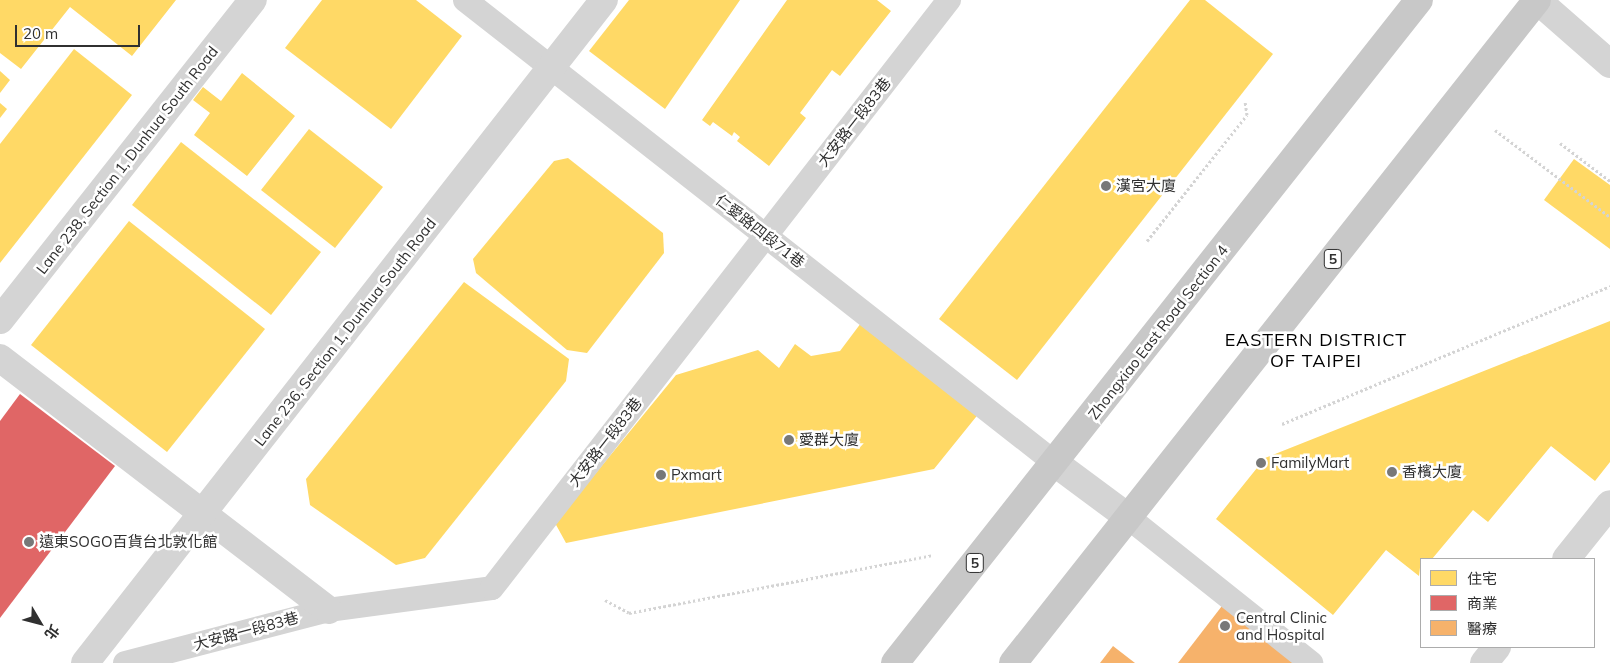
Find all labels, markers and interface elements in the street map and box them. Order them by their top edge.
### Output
scale bar [18,15,142,47]
text: 20 m [23,24,58,43]
street label: Lane 238, Section 1, Dunhua South Road [32,43,222,277]
street label: 大安路一段83巷 [814,74,894,170]
place label: 漢宮大廈 [1116,177,1176,195]
marker: 漢宮大廈 [1100,180,1112,192]
street label: 仁愛路四段71巷 [712,191,808,271]
street label: Lane 236, Section 1, Dunhua South Road [250,215,440,449]
street label: Zhongxiao East Road Section 4 [1084,241,1232,423]
road number: 5 [1323,248,1343,270]
district label: EASTERN DISTRICT OF TAIPEI [1223,330,1409,372]
street label: 大安路一段83巷 [565,394,645,490]
place label: 愛群大廈 [799,431,859,449]
marker: 愛群大廈 [783,434,795,446]
place label: FamilyMart [1271,454,1349,472]
marker: FamilyMart [1255,457,1267,469]
place label: 香檳大廈 [1402,463,1462,481]
place label: Pxmart [671,466,722,484]
marker: 香檳大廈 [1386,466,1398,478]
marker: Pxmart [655,469,667,481]
place label: 遠東SOGO百貨台北敦化館 [39,533,217,551]
marker: 遠東SOGO百貨台北敦化館 [23,536,35,548]
road number: 5 [965,552,985,574]
legend [1420,558,1595,648]
text: 住宅 [1467,569,1497,588]
text: 商業 [1467,594,1497,613]
north arrow [15,598,65,648]
street label: 大安路一段83巷 [192,608,300,654]
place label: Central Clinic and Hospital [1236,608,1327,643]
marker: Central Clinic and Hospital [1218,619,1232,633]
text: 醫療 [1467,619,1497,638]
text: 北 [41,621,63,643]

